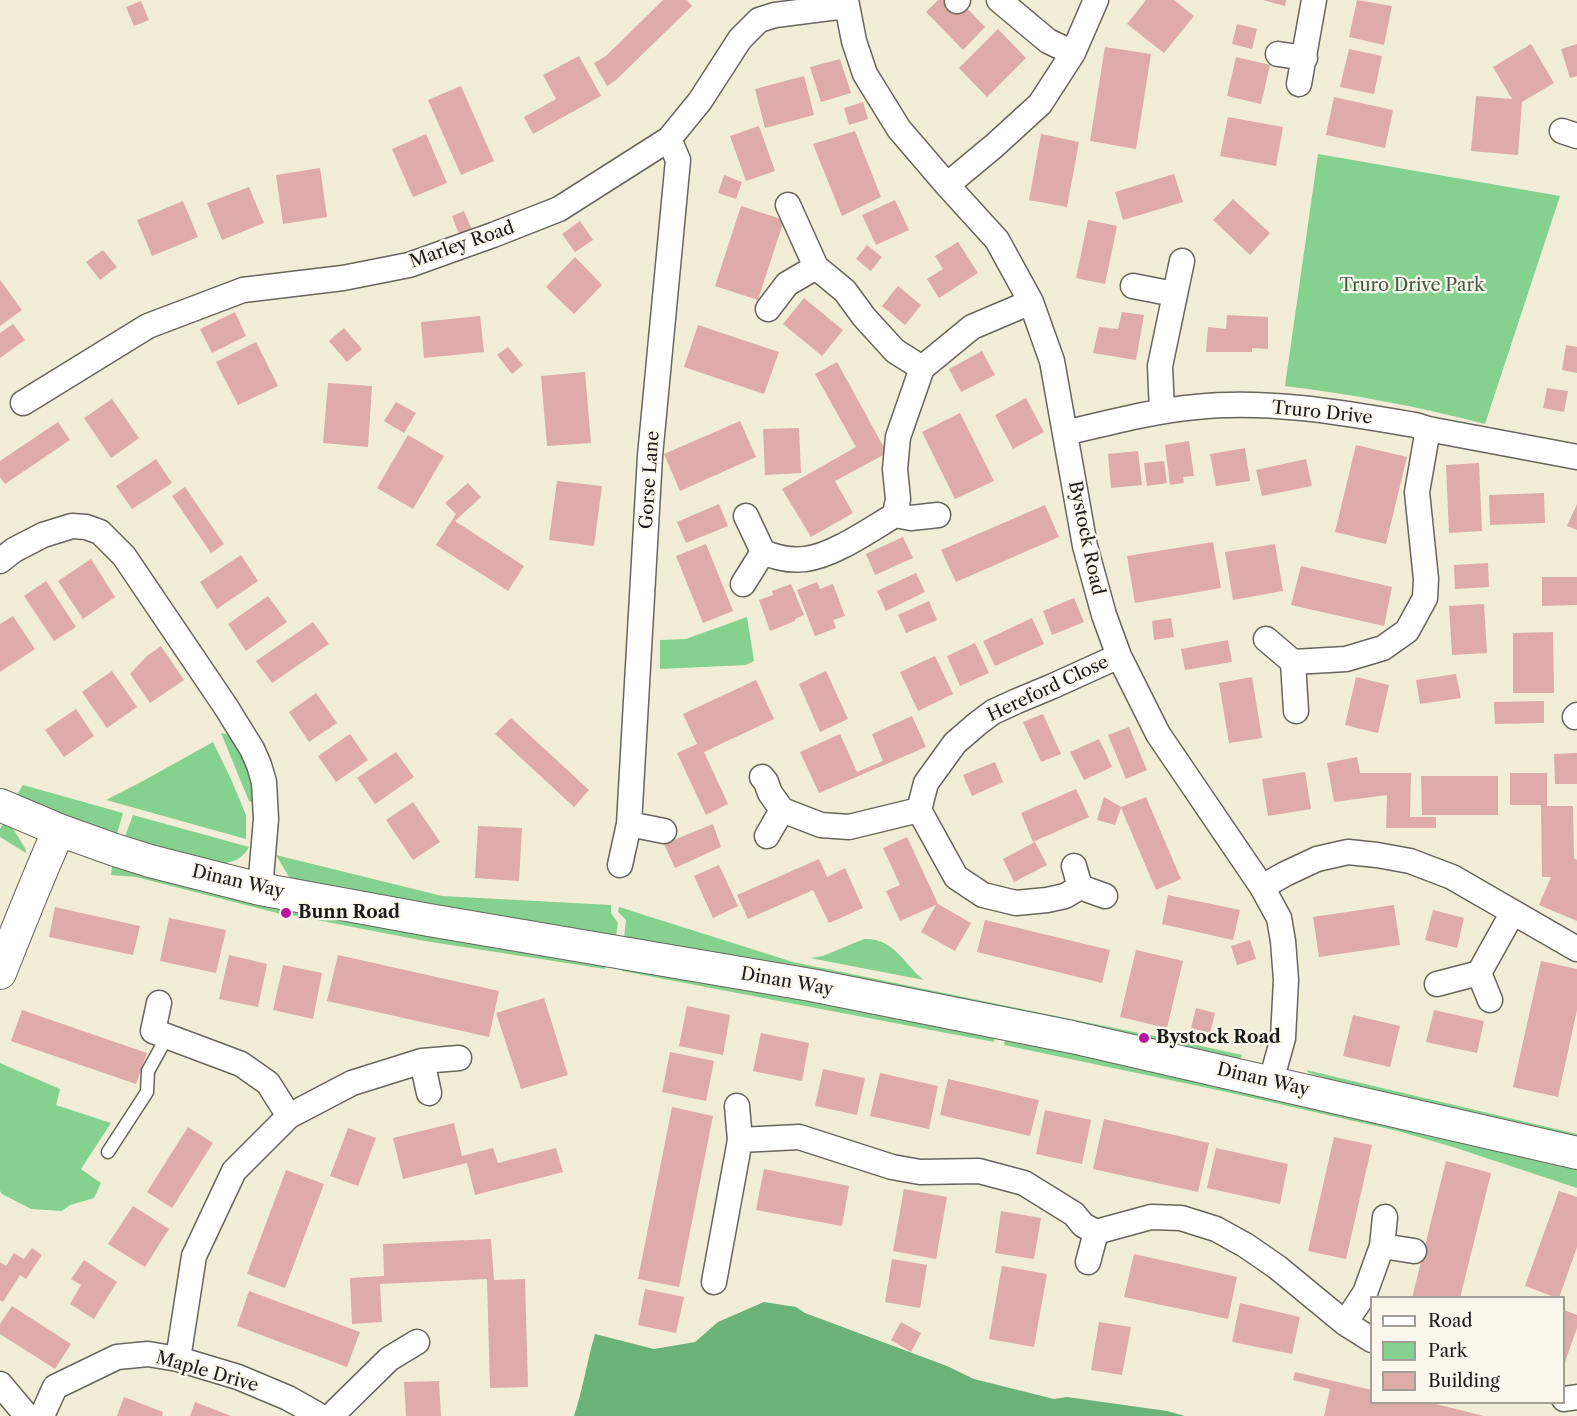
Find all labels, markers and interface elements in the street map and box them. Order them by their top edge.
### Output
street label: Marley Road [407,217,517,273]
park label: Truro Drive Park [1340,275,1484,297]
street label: Truro Drive [1271,397,1373,429]
street label: Gorse Lane [636,430,664,530]
street label: Bystock Road [1063,479,1109,597]
street label: Hereford Close [984,652,1112,726]
street label: Dinan Way [190,861,286,903]
place label: Bunn Road [298,902,400,924]
marker: Bunn Road [279,906,293,920]
street label: Dinan Way [739,963,835,1001]
place label: Bystock Road [1156,1027,1281,1049]
marker: Bystock Road [1137,1031,1151,1045]
street label: Dinan Way [1215,1059,1311,1101]
legend [1370,1296,1565,1404]
text: Road [1428,1310,1473,1332]
text: Park [1428,1340,1467,1362]
street label: Maple Drive [153,1347,261,1397]
text: Building [1428,1370,1500,1392]

